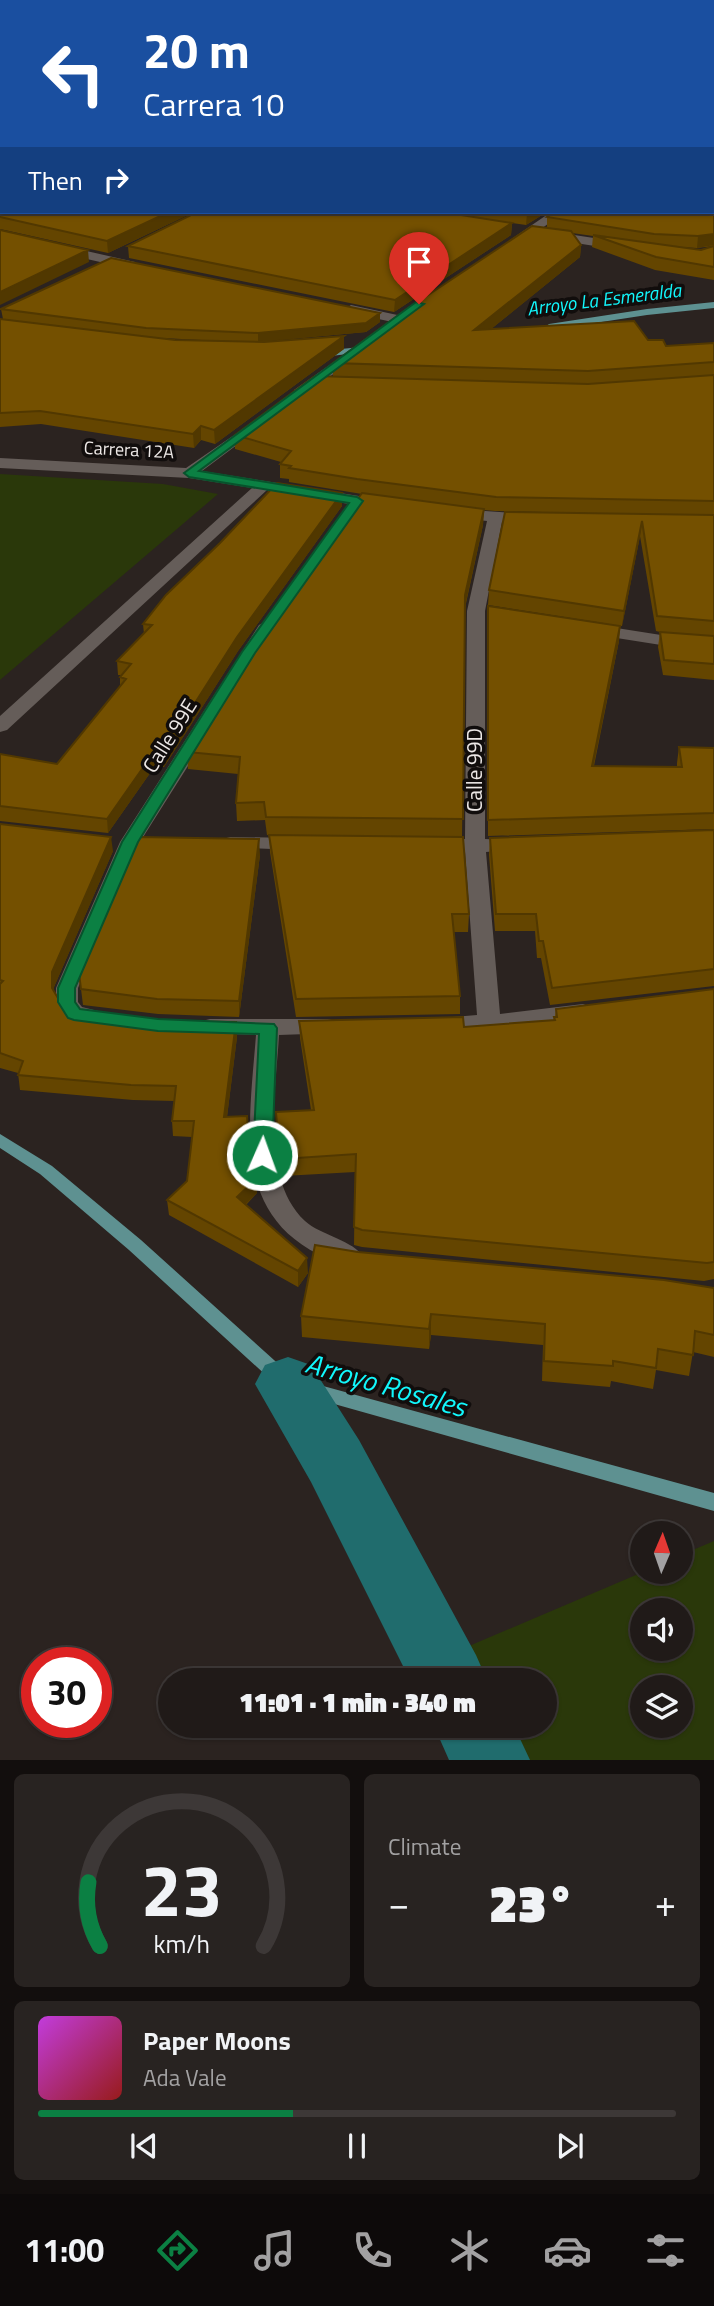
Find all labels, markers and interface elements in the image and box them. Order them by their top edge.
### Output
text: 20 m [143,12,250,87]
icon: left [28,28,119,119]
text: Carrera 10 [143,80,284,128]
text: Then [28,161,83,200]
icon: right [97,161,135,199]
pin [389,232,449,304]
icon: arrive [400,243,438,281]
water label: Arroyo La Esmeralda [525,275,684,322]
street label: Carrera 12A [83,434,175,465]
street label: Calle 99E [134,692,204,779]
street label: Calle 99D [458,728,490,812]
position arrow [225,1118,299,1192]
water label: Arroyo Rosales [301,1341,473,1428]
north arrow [630,1521,693,1584]
map controls [630,1521,693,1738]
button: sound [630,1598,693,1661]
speed limit sign: 30 [21,1647,112,1738]
button: layers [630,1675,693,1738]
text: 11:01 · 1 min · 340 m [239,1683,476,1722]
text: Climate [388,1829,461,1864]
text: 23 [141,1835,223,1945]
text: 23° [489,1863,575,1942]
text: − [388,1874,409,1932]
text: + [655,1874,676,1932]
text: km/h [154,1925,210,1963]
text: Paper Moons [143,2021,291,2060]
text: Ada Vale [143,2060,227,2095]
icon: previous [125,2127,163,2165]
icon: pause [338,2127,376,2165]
icon: next [551,2127,589,2165]
text: 11:00 [24,2226,104,2274]
icon: directions [153,2226,202,2275]
icon: music [250,2226,299,2275]
icon: phone [348,2226,397,2275]
icon: climate [445,2226,494,2275]
icon: car [543,2226,592,2275]
icon: filters [641,2226,690,2275]

